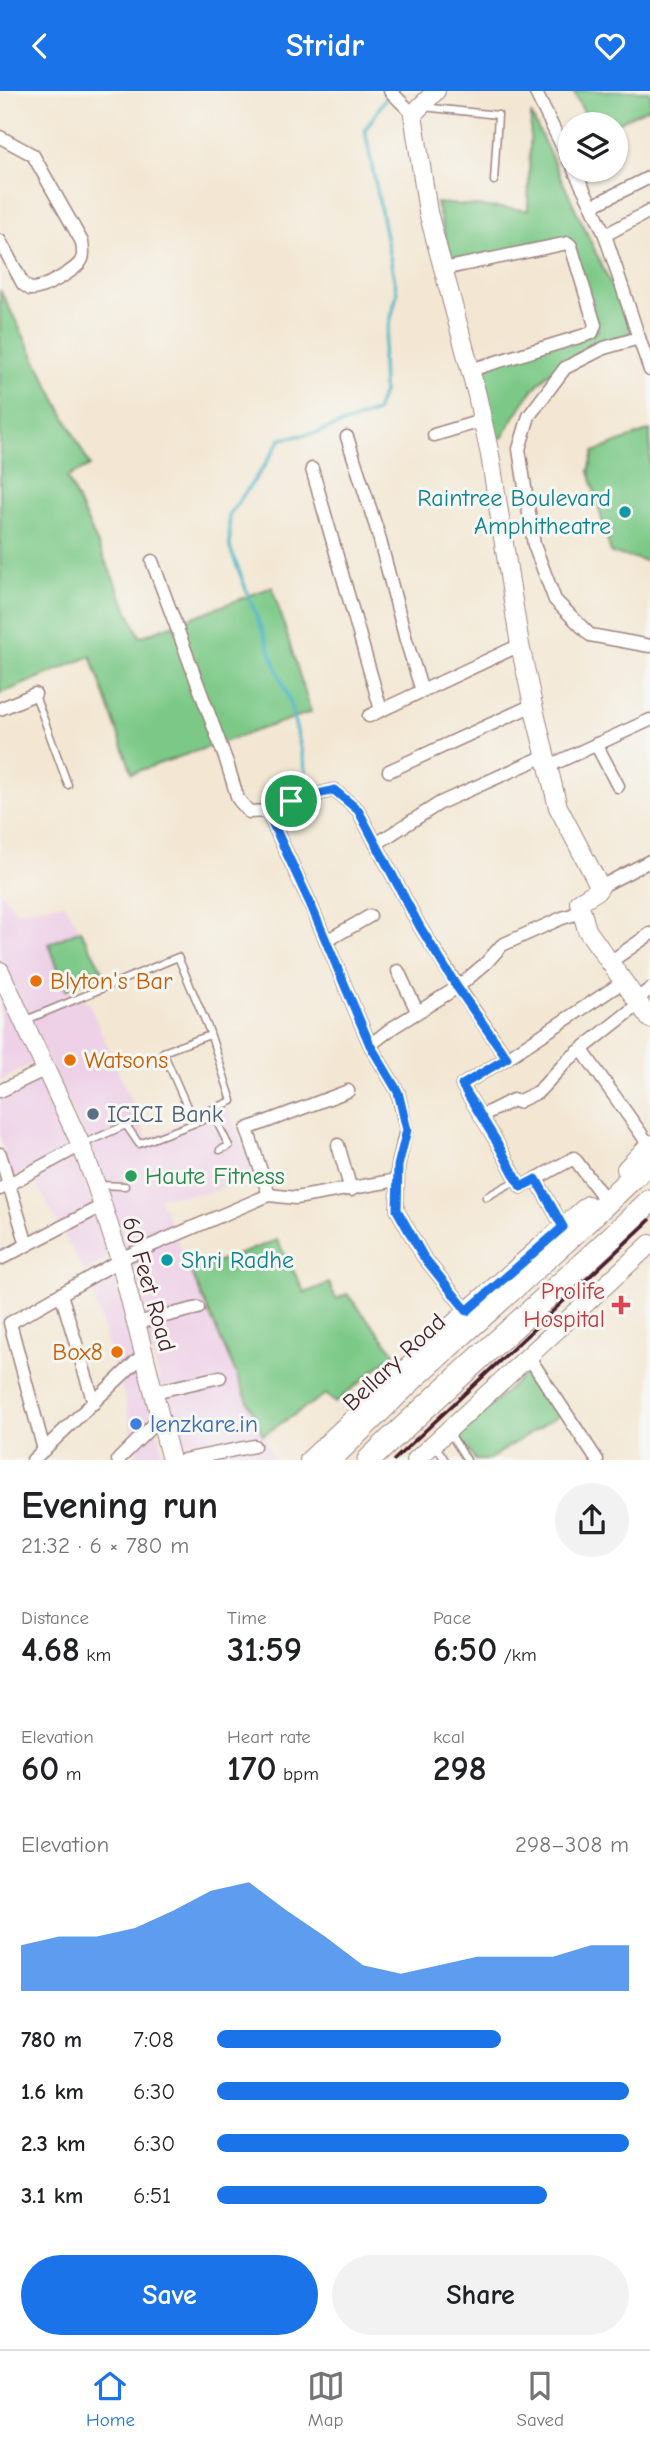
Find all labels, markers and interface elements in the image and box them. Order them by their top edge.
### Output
icon: back [21,27,59,65]
text: Stridr [286,27,364,64]
icon: heart [591,27,629,65]
map controls [558,112,628,182]
button: layers [558,112,628,182]
place label: Raintree Boulevard Amphitheatre [417,484,611,540]
marker: Raintree Boulevard Amphitheatre [617,504,633,520]
pin [261,771,321,831]
icon: arrive [272,782,310,820]
place label: Blyton's Bar [50,967,173,995]
marker: Blyton's Bar [28,973,44,989]
place label: Watsons [84,1046,168,1074]
marker: Watsons [62,1052,78,1068]
place label: ICICI Bank [107,1100,224,1128]
marker: ICICI Bank [85,1106,101,1122]
place label: Haute Fitness [145,1162,285,1190]
marker: Haute Fitness [123,1168,139,1184]
street label: 60 Feet Road [116,1213,182,1355]
place label: Shri Radhe [181,1246,294,1274]
marker: Shri Radhe [159,1252,175,1268]
place label: Prolife Hospital [523,1277,605,1333]
marker: Prolife Hospital [611,1295,631,1315]
street label: Bellary Road [337,1307,451,1417]
place label: Box8 [52,1338,103,1366]
marker: Box8 [109,1344,125,1360]
place label: lenzkare.in [150,1410,258,1438]
marker: lenzkare.in [128,1416,144,1432]
button: share [555,1483,629,1557]
text: Evening run [21,1484,218,1528]
text: 21:32 · 6 × 780 m [21,1532,189,1559]
text: Distance [21,1607,89,1629]
text: Time [227,1607,266,1629]
text: Pace [433,1607,471,1629]
text: 4.68 [21,1629,80,1670]
text: 31:59 [227,1629,302,1670]
text: 6:50 [433,1629,497,1670]
text: km [80,1644,111,1666]
text: /km [497,1644,537,1666]
text: Elevation [21,1726,94,1748]
text: Heart rate [227,1726,311,1748]
text: kcal [433,1726,465,1748]
text: 60 [21,1748,59,1789]
text: 170 [227,1748,277,1789]
text: 298 [433,1748,487,1789]
text: m [59,1763,81,1785]
text: bpm [277,1763,319,1785]
text: Elevation [21,1831,109,1858]
text: 298–308 m [515,1831,629,1858]
text: 780 m [21,2026,82,2053]
text: 7:08 [133,2026,174,2053]
text: 1.6 km [21,2078,84,2105]
text: 6:30 [133,2078,175,2105]
text: 2.3 km [21,2130,86,2157]
text: 6:30 [133,2130,175,2157]
text: 3.1 km [21,2182,83,2209]
text: 6:51 [133,2182,171,2209]
button: Save [21,2255,318,2335]
button: Share [332,2255,629,2335]
tab: Home [86,2367,135,2431]
tab: Map [307,2367,345,2431]
tab: Saved [517,2367,564,2431]

